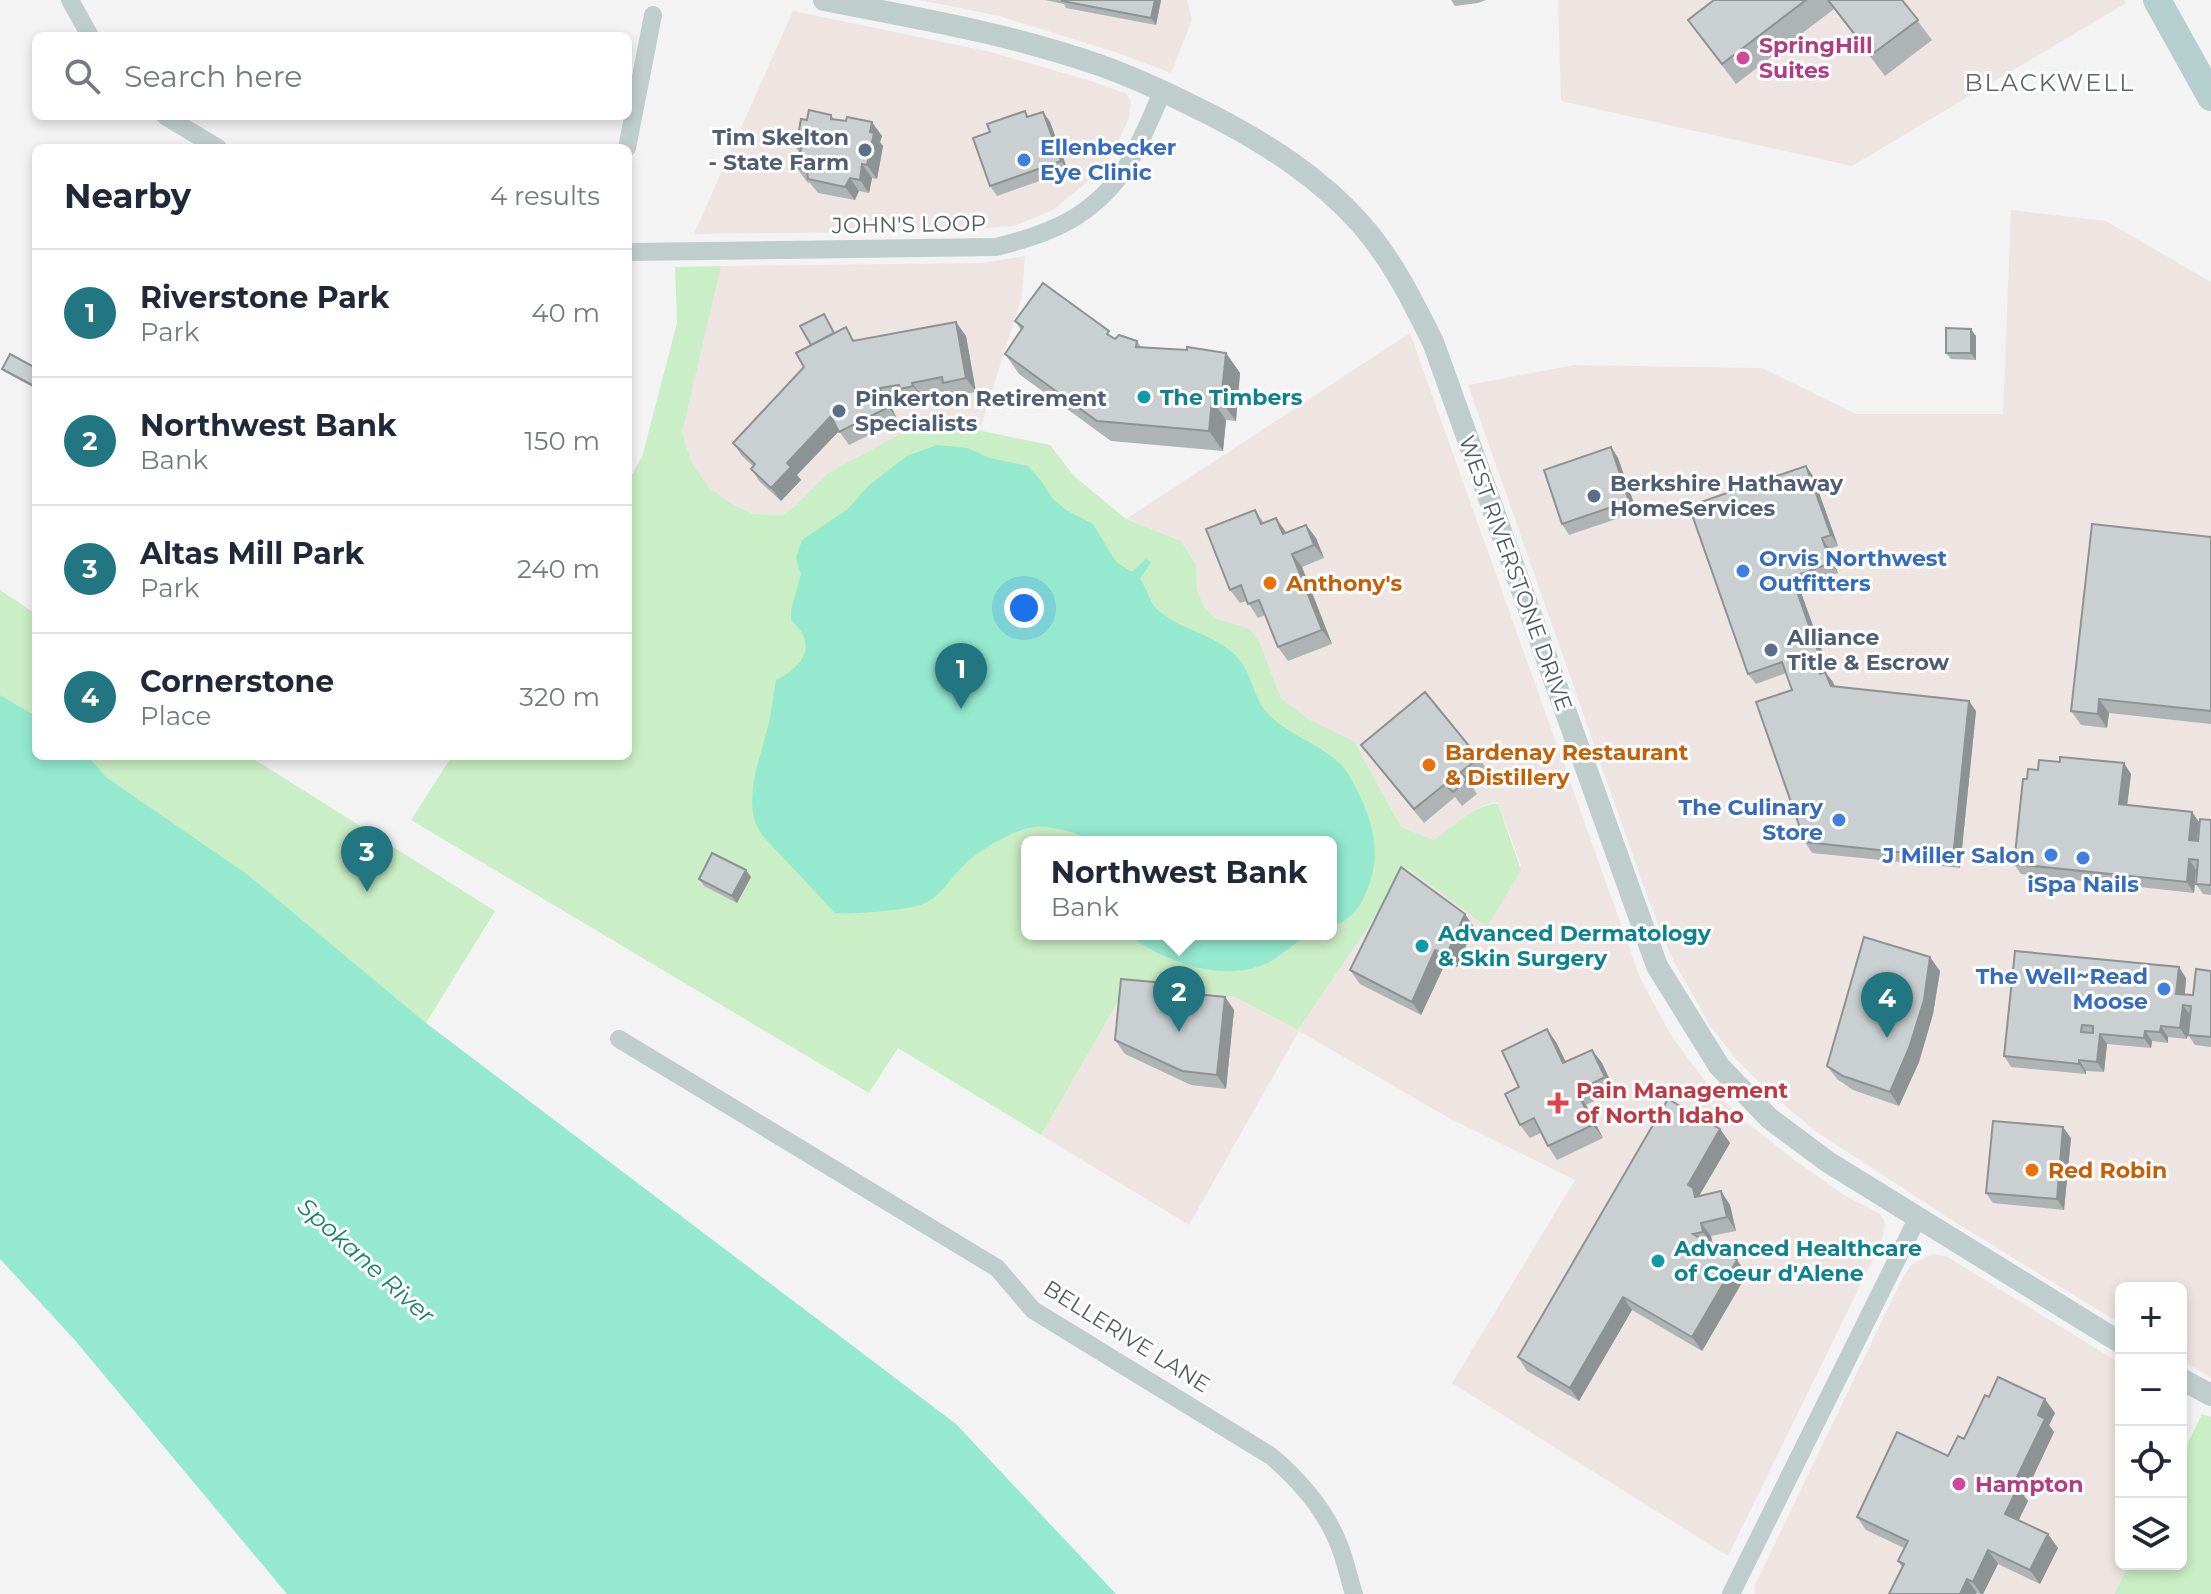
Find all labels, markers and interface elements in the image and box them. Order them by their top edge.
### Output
search box [32,32,632,120]
place label: SpringHill Suites [1759,32,1873,84]
marker: SpringHill Suites [1734,49,1752,67]
icon: search [60,54,104,98]
text: Search here [124,58,302,95]
district label: BLACKWELL [1965,68,2135,97]
place label: Tim Skelton - State Farm [708,124,849,176]
place label: Ellenbecker Eye Clinic [1040,134,1176,186]
marker: Tim Skelton - State Farm [856,141,874,159]
marker: Ellenbecker Eye Clinic [1015,151,1033,169]
text: Nearby [64,175,191,217]
text: 4 results [490,180,600,212]
street label: JOHN'S LOOP [831,210,986,239]
text: Riverstone Park [140,279,389,316]
text: 1 [85,297,95,329]
text: 40 m [531,297,600,329]
text: Park [140,316,199,348]
place label: The Timbers [1160,384,1303,411]
place label: Pinkerton Retirement Specialists [855,385,1107,437]
marker: The Timbers [1135,388,1153,406]
marker: Pinkerton Retirement Specialists [830,402,848,420]
text: Northwest Bank [140,407,397,444]
text: 2 [82,425,98,457]
text: 150 m [524,425,600,457]
street label: WEST RIVERSTONE DRIVE [1453,432,1578,715]
text: Bank [140,444,208,476]
place label: Berkshire Hathaway HomeServices [1610,470,1844,522]
marker: Berkshire Hathaway HomeServices [1585,487,1603,505]
text: Altas Mill Park [140,535,364,572]
place label: Orvis Northwest Outfitters [1759,545,1947,597]
text: 3 [82,553,98,585]
text: 240 m [517,553,600,585]
marker: Orvis Northwest Outfitters [1734,562,1752,580]
place label: Anthony's [1285,570,1403,597]
text: Park [140,572,199,604]
marker: Anthony's [1261,574,1279,592]
your location [1004,588,1044,628]
place label: Alliance Title & Escrow [1786,624,1949,676]
marker: Alliance Title & Escrow [1762,641,1780,659]
pin: 1 [935,643,987,709]
text: Cornerstone [140,663,334,700]
text: 4 [81,681,99,713]
text: 320 m [519,681,600,713]
text: Place [140,700,211,732]
place label: Bardenay Restaurant & Distillery [1445,739,1689,791]
marker: Bardenay Restaurant & Distillery [1420,756,1438,774]
place label: The Culinary Store [1679,794,1824,846]
marker: The Culinary Store [1830,811,1848,829]
pin: 3 [341,826,393,892]
popup [1021,836,1337,940]
place label: J Miller Salon [1882,842,2035,869]
marker: J Miller Salon [2042,846,2060,864]
marker: iSpa Nails [2074,849,2092,867]
text: Northwest Bank [1051,854,1307,891]
place label: iSpa Nails [2027,871,2139,898]
text: Bank [1051,891,1119,923]
place label: Advanced Dermatology & Skin Surgery [1437,920,1712,972]
marker: Advanced Dermatology & Skin Surgery [1413,937,1431,955]
place label: The Well~Read Moose [1976,963,2148,1015]
pin: 2 [1153,966,1205,1032]
pin: 4 [1861,972,1913,1038]
marker: The Well~Read Moose [2155,980,2173,998]
place label: Pain Management of North Idaho [1576,1077,1788,1129]
marker: Pain Management of North Idaho [1547,1092,1569,1114]
place label: Red Robin [2048,1157,2167,1184]
marker: Red Robin [2023,1161,2041,1179]
water label: Spokane River [292,1192,442,1330]
place label: Advanced Healthcare of Coeur d'Alene [1673,1235,1922,1287]
marker: Advanced Healthcare of Coeur d'Alene [1649,1252,1667,1270]
street label: BELLERIVE LANE [1039,1274,1215,1398]
map controls [2115,1282,2187,1570]
button: + [2115,1282,2187,1354]
button: − [2115,1354,2187,1426]
button: locate [2115,1426,2187,1498]
place label: Hampton [1975,1471,2083,1498]
marker: Hampton [1950,1475,1968,1493]
button: layers [2115,1498,2187,1570]

